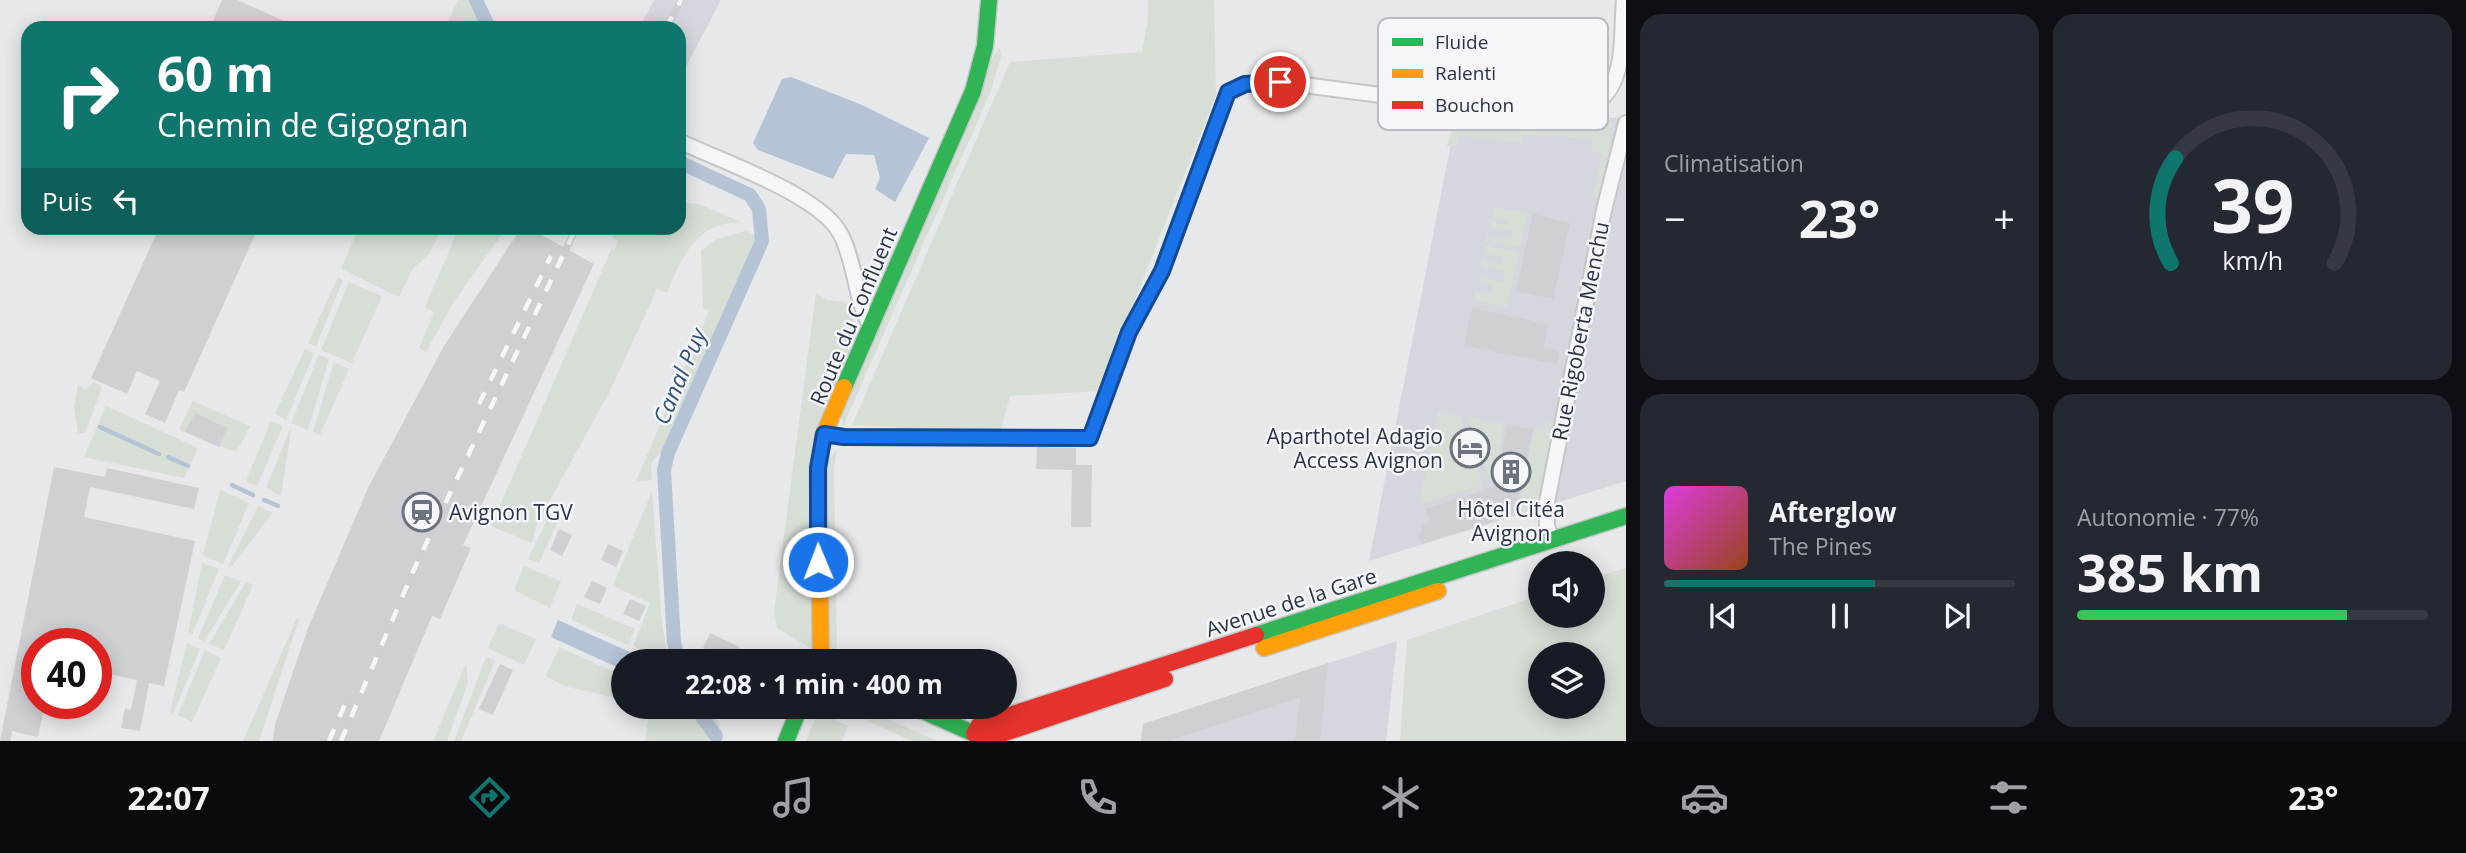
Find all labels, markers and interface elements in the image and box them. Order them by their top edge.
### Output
legend [1378,18,1608,130]
text: Fluide [1435,29,1488,55]
text: 60 m [157,40,274,106]
icon: right [42,49,133,140]
pin [1250,52,1310,112]
text: Ralenti [1435,60,1496,86]
icon: arrive [1261,63,1299,101]
text: Bouchon [1435,92,1514,118]
text: Chemin de Gigognan [157,103,469,146]
text: Climatisation [1664,147,1804,179]
text: 39 [2211,155,2294,254]
icon: left [107,182,145,220]
text: 23° [1799,182,1880,253]
text: Puis [42,183,93,219]
text: − [1664,192,1686,244]
text: + [1993,192,2015,244]
street label: Rue Rigoberta Menchu [1545,219,1615,443]
street label: Route du Confluent [803,223,903,409]
text: km/h [2222,243,2283,277]
water label: Canal Puy [644,322,714,429]
place label: Aparthotel Adagio Access Avignon [1266,422,1443,474]
hotel icon: Aparthotel Adagio Access Avignon [1449,427,1491,469]
building icon: Hôtel Citéa Avignon [1490,451,1532,493]
station icon: Avignon TGV [401,491,443,533]
text: Afterglow [1769,494,1896,530]
place label: Hôtel Citéa Avignon [1457,495,1565,547]
place label: Avignon TGV [449,498,573,526]
text: Autonomie · 77% [2077,501,2259,533]
position arrow [781,525,855,599]
text: The Pines [1769,530,1872,562]
text: 385 km [2077,536,2263,607]
map controls [1528,551,1605,719]
button: sound [1528,551,1605,628]
street label: Avenue de la Gare [1202,561,1380,643]
icon: previous [1704,597,1742,635]
icon: pause [1821,597,1859,635]
icon: next [1938,597,1976,635]
speed limit sign: 40 [21,628,112,719]
button: layers [1528,642,1605,719]
text: 22:08 · 1 min · 400 m [685,666,943,702]
icon: directions [465,773,514,822]
icon: music [769,773,818,822]
icon: phone [1073,773,1122,822]
icon: climate [1376,773,1425,822]
icon: car [1680,773,1729,822]
icon: filters [1984,773,2033,822]
text: 22:07 [127,776,210,819]
text: 23° [2288,776,2339,819]

